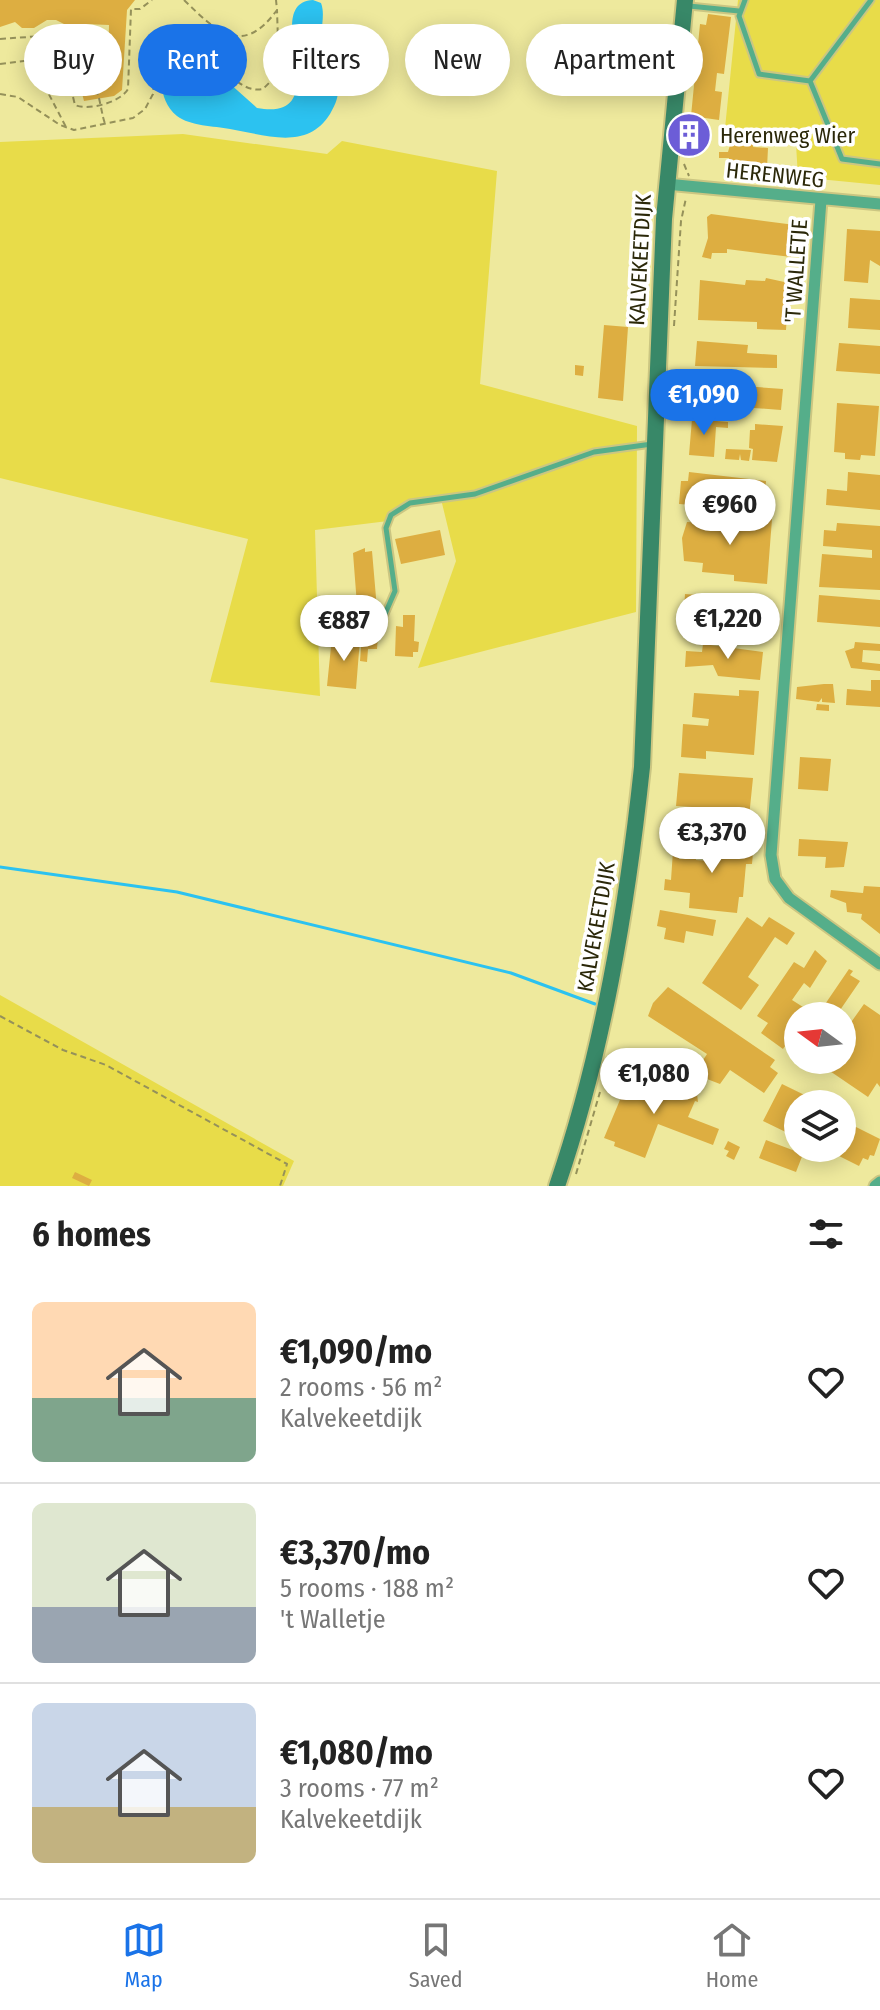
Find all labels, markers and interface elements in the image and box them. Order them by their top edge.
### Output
chip: Buy [24,24,122,96]
chip: Rent [138,24,247,96]
chip: Filters [263,24,389,96]
chip: New [405,24,510,96]
chip: Apartment [526,24,703,96]
building icon: Herenweg Wier [665,111,713,159]
place label: Herenweg Wier [720,122,855,149]
street label: HERENWEG [725,156,825,194]
street label: KALVEKEETDIJK [623,193,657,326]
street label: 'T WALLETJE [779,218,813,324]
pin: €1,090 [639,369,769,437]
text: €1,090 [668,379,740,410]
pin: €960 [683,479,777,547]
text: €960 [703,489,757,520]
pin: €1,220 [663,593,793,661]
pin: €887 [297,595,391,663]
text: €1,220 [694,603,762,634]
text: €887 [318,605,370,636]
pin: €3,370 [647,807,777,875]
text: €3,370 [677,817,747,848]
street label: KALVEKEETDIJK [571,860,621,994]
north arrow [784,1002,856,1074]
map controls [784,1002,856,1162]
pin: €1,080 [589,1048,719,1116]
text: €1,080 [618,1058,690,1089]
button: layers [784,1090,856,1162]
icon: filters [804,1212,848,1256]
text: 6 homes [32,1214,151,1255]
text: €1,090/mo [280,1331,432,1372]
icon: home [96,1334,192,1430]
icon: heart [804,1360,848,1404]
text: 2 rooms · 56 m² [280,1372,442,1403]
text: Kalvekeetdijk [280,1403,422,1434]
text: €3,370/mo [280,1532,430,1573]
icon: home [96,1535,192,1631]
icon: heart [804,1561,848,1605]
text: 5 rooms · 188 m² [280,1573,454,1604]
text: 't Walletje [280,1604,386,1635]
text: €1,080/mo [280,1732,433,1773]
icon: home [96,1735,192,1831]
icon: heart [804,1761,848,1805]
text: 3 rooms · 77 m² [280,1773,439,1804]
text: Kalvekeetdijk [280,1804,422,1835]
tab: Map [122,1918,166,1993]
tab: Saved [409,1918,463,1993]
tab: Home [706,1918,758,1993]

